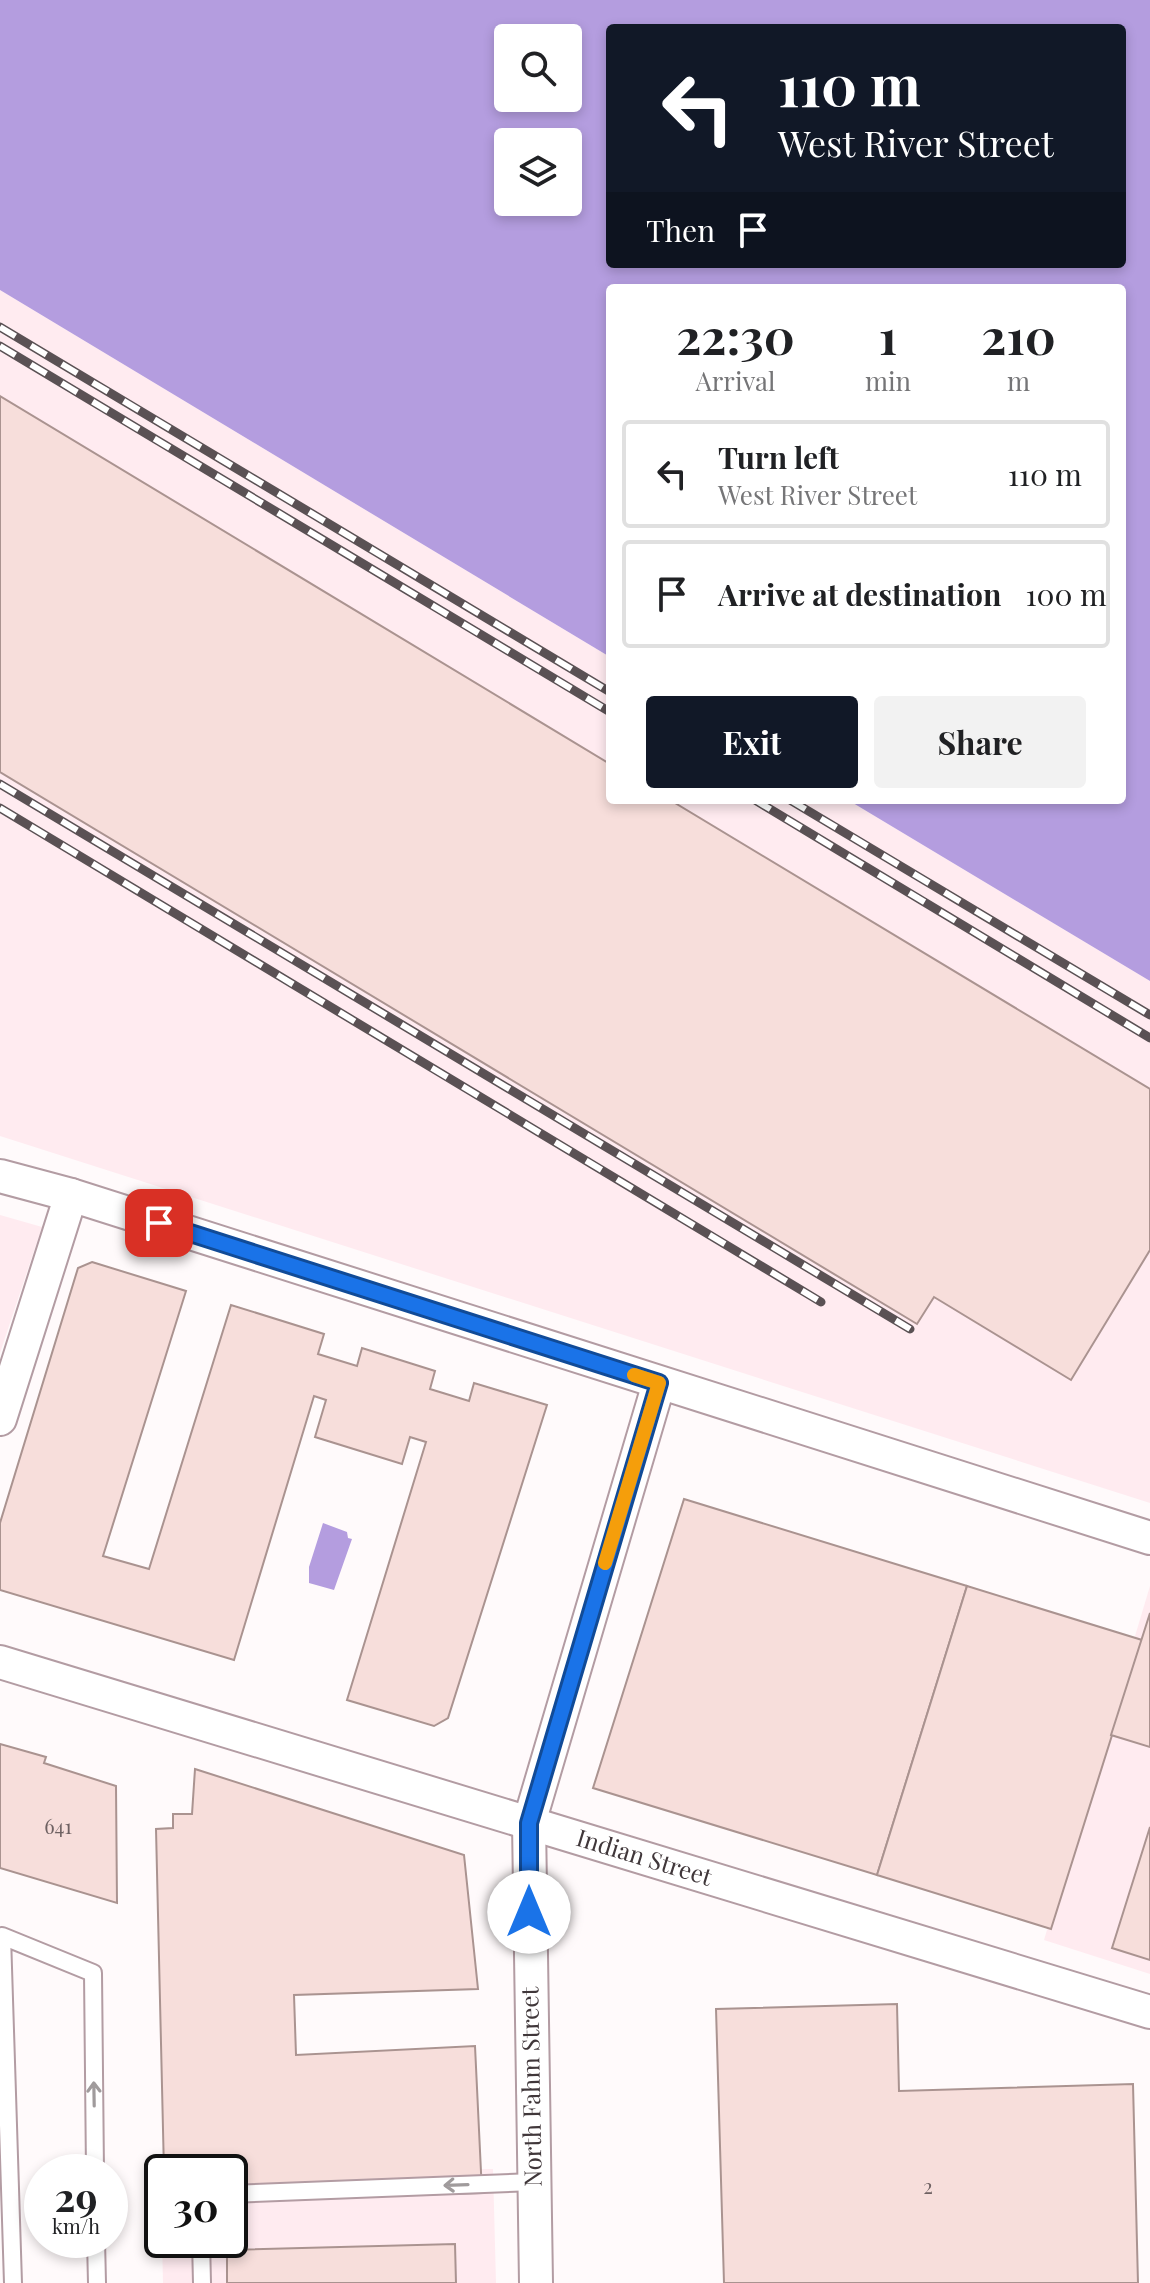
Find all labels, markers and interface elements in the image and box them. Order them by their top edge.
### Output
map controls [494,24,582,216]
button: search [494,24,582,112]
text: 110 m [778,46,921,121]
icon: left [646,56,750,160]
text: West River Street [778,118,1054,166]
button: layers [494,128,582,216]
icon: arrive [731,208,775,252]
text: Then [646,210,715,250]
text: 22:30 [676,303,795,367]
text: 1 [879,303,897,367]
text: 210 [981,303,1056,367]
text: Arrival [695,363,775,398]
text: min [865,363,911,398]
text: m [1007,363,1030,398]
text: Turn left [718,437,839,477]
icon: left [650,452,694,496]
text: 110 m [1008,454,1082,494]
text: West River Street [718,477,917,512]
icon: arrive [650,572,694,616]
text: Arrive at destination [718,574,1001,614]
text: 100 m [1025,574,1107,614]
button: Exit [646,696,858,788]
button: Share [874,696,1086,788]
pin [125,1189,193,1257]
icon: arrive [137,1201,181,1245]
house number: 641 [44,1812,72,1839]
street label: Indian Street [573,1820,717,1892]
position arrow [487,1870,571,1954]
street label: North Fahm Street [512,1986,548,2187]
one-way arrow [87,2081,102,2108]
speed limit sign: 30 [144,2154,248,2258]
text: 29 [54,2169,98,2222]
house number: 2 [923,2172,933,2199]
one-way arrow [443,2178,470,2193]
text: km/h [52,2212,100,2239]

